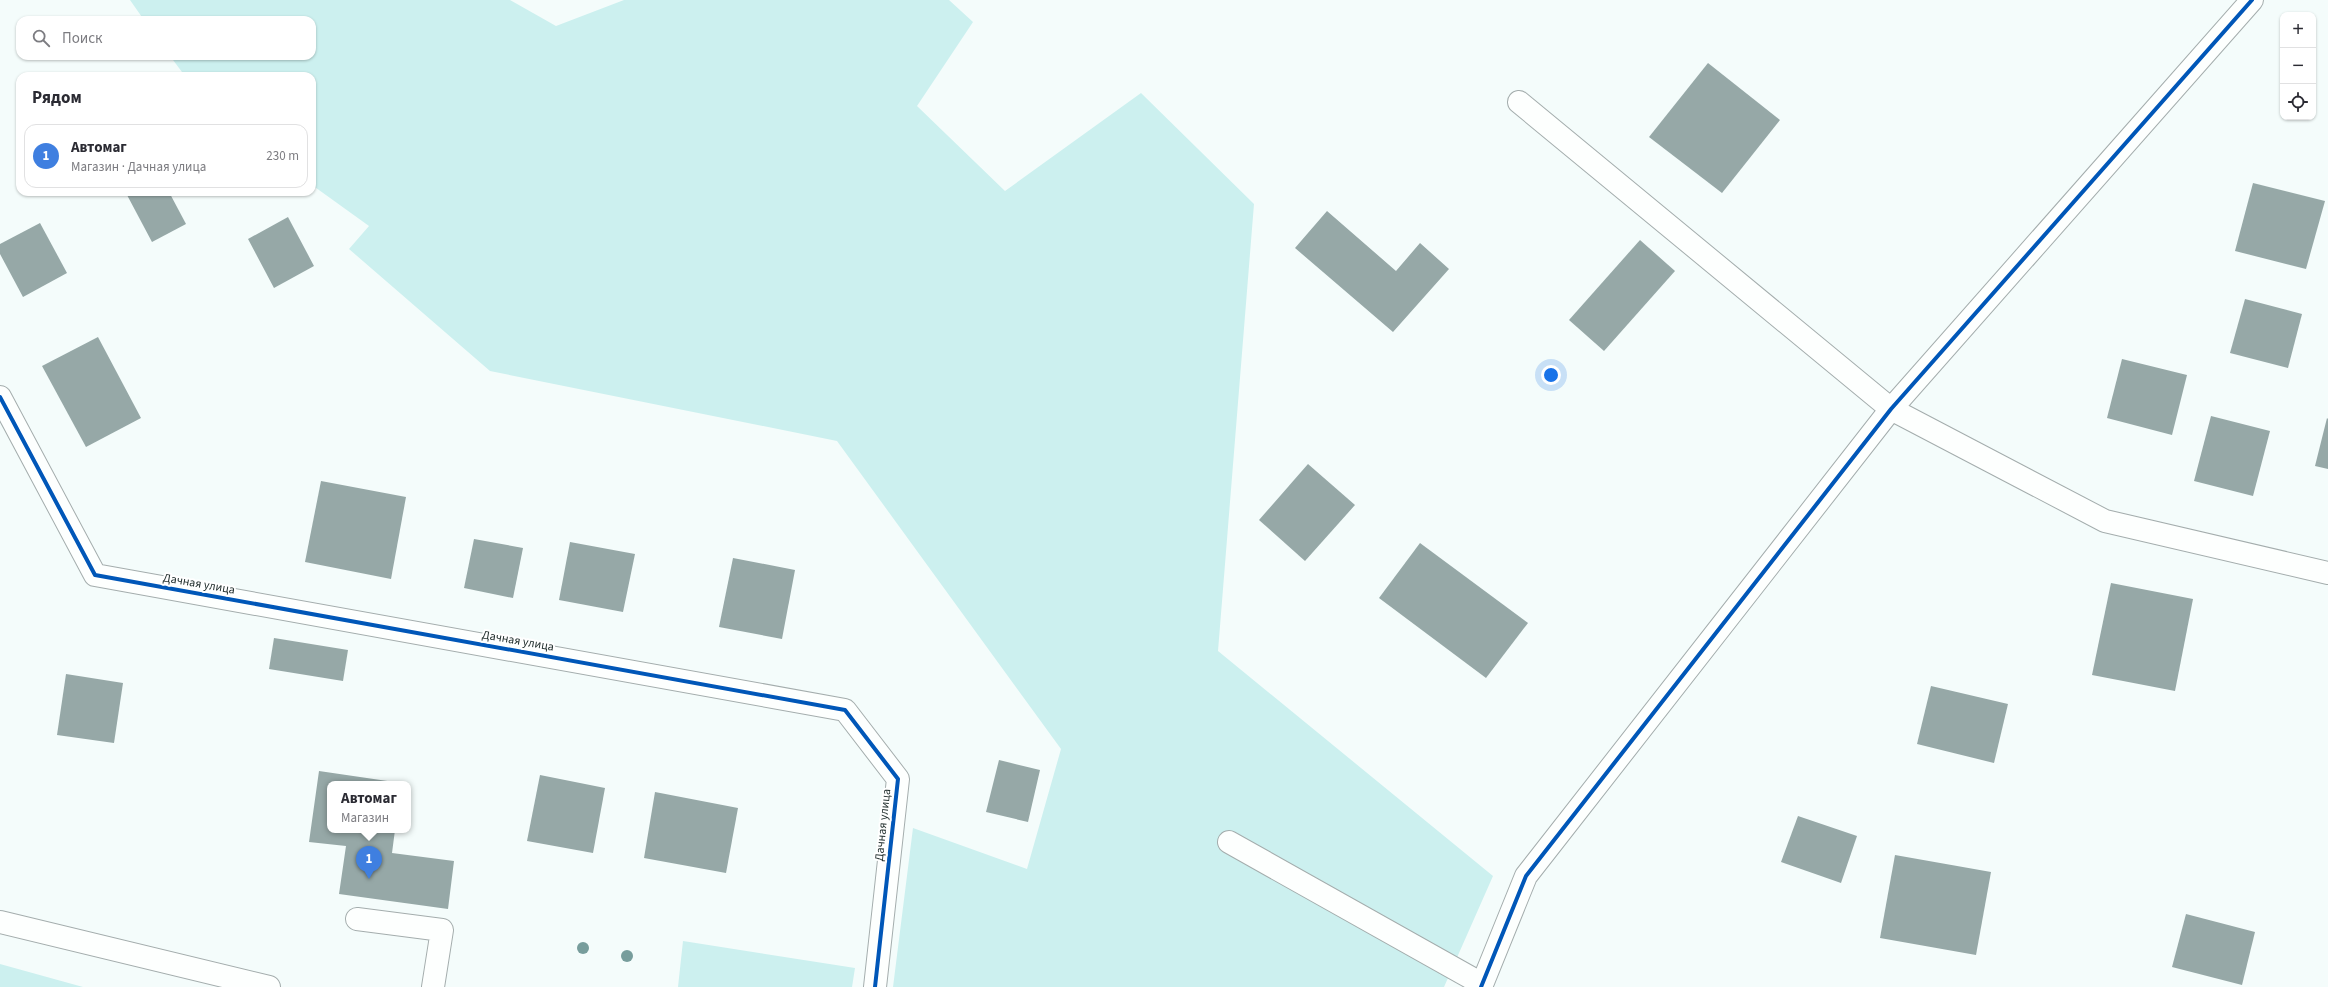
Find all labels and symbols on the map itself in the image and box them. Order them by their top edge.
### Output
your location [1541,365,1561,385]
street label: Дачная улица [162,569,236,599]
street label: Дачная улица [481,626,555,656]
street label: Дачная улица [871,788,895,862]
pin: 1 [356,846,382,879]

